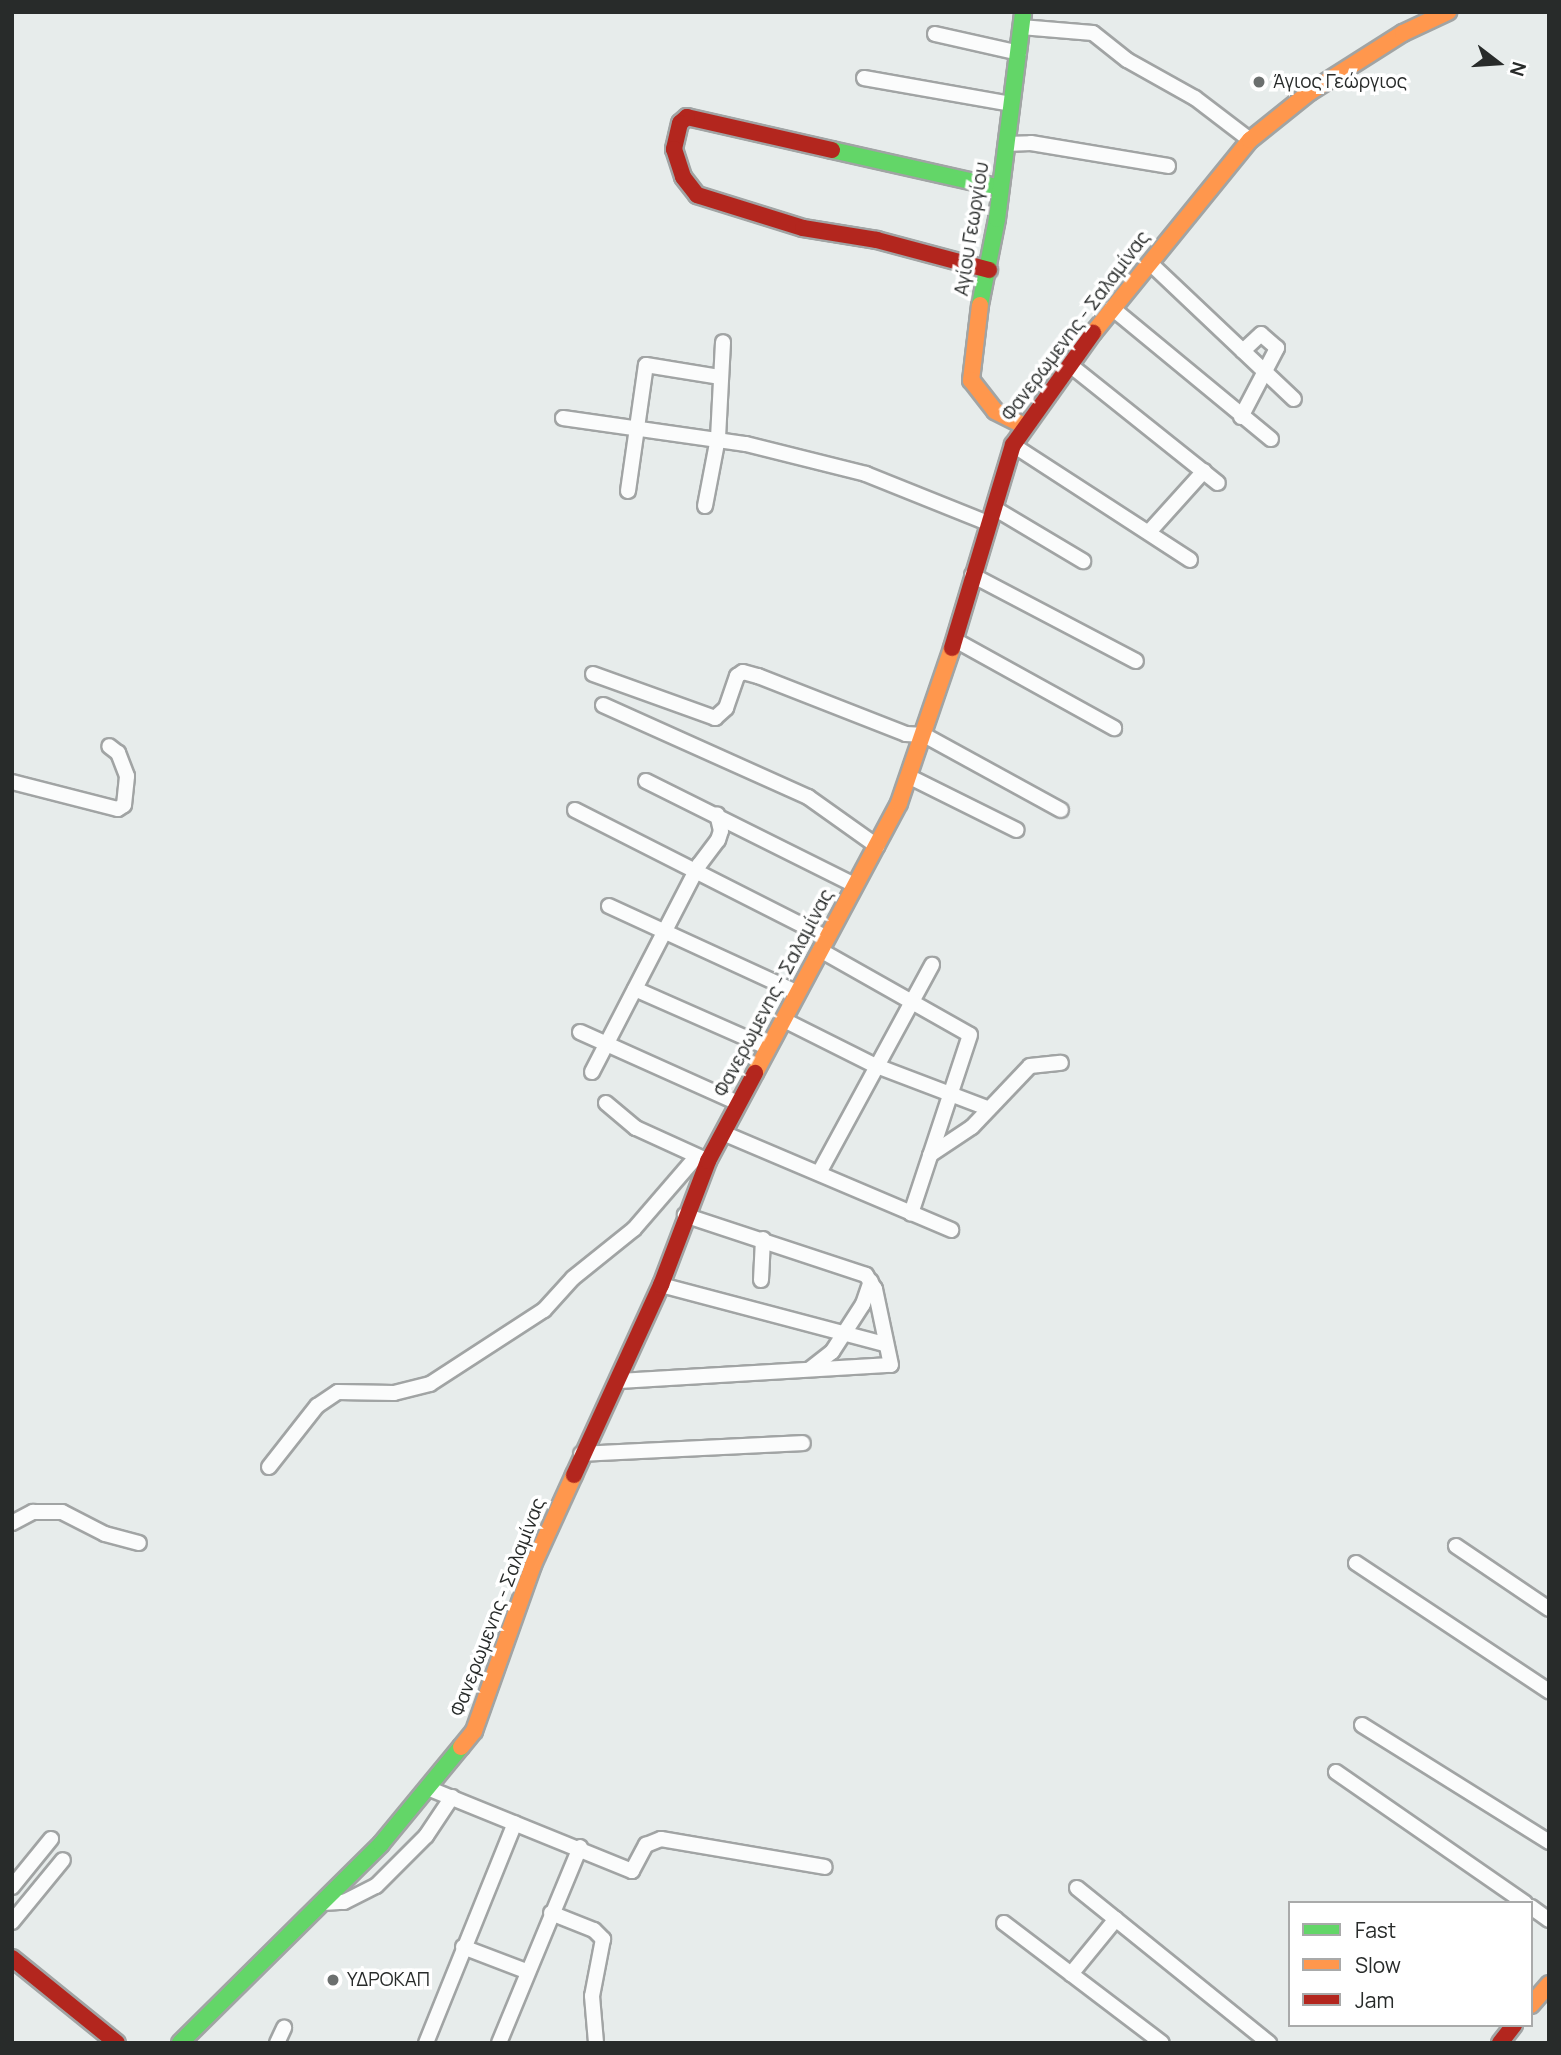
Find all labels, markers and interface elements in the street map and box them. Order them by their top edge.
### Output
north arrow [1463,28,1533,98]
text: N [1504,59,1533,79]
place label: Άγιος Γεώργιος [1273,71,1407,93]
marker: Άγιος Γεώργιος [1251,74,1267,90]
street label: Αγίου Γεωργίου [950,160,994,298]
street label: Φανερωμενης - Σαλαμίνας [997,227,1155,425]
street label: Φανερωμενης - Σαλαμίνας [710,885,838,1101]
street label: Φανερωμενης - Σαλαμίνας [446,1495,550,1719]
legend [1288,1901,1533,2027]
text: Fast [1355,1916,1396,1944]
text: Slow [1355,1951,1401,1979]
place label: ΥΔΡΟΚΑΠ [347,1969,430,1991]
marker: ΥΔΡΟΚΑΠ [325,1972,341,1988]
text: Jam [1355,1986,1394,2014]

